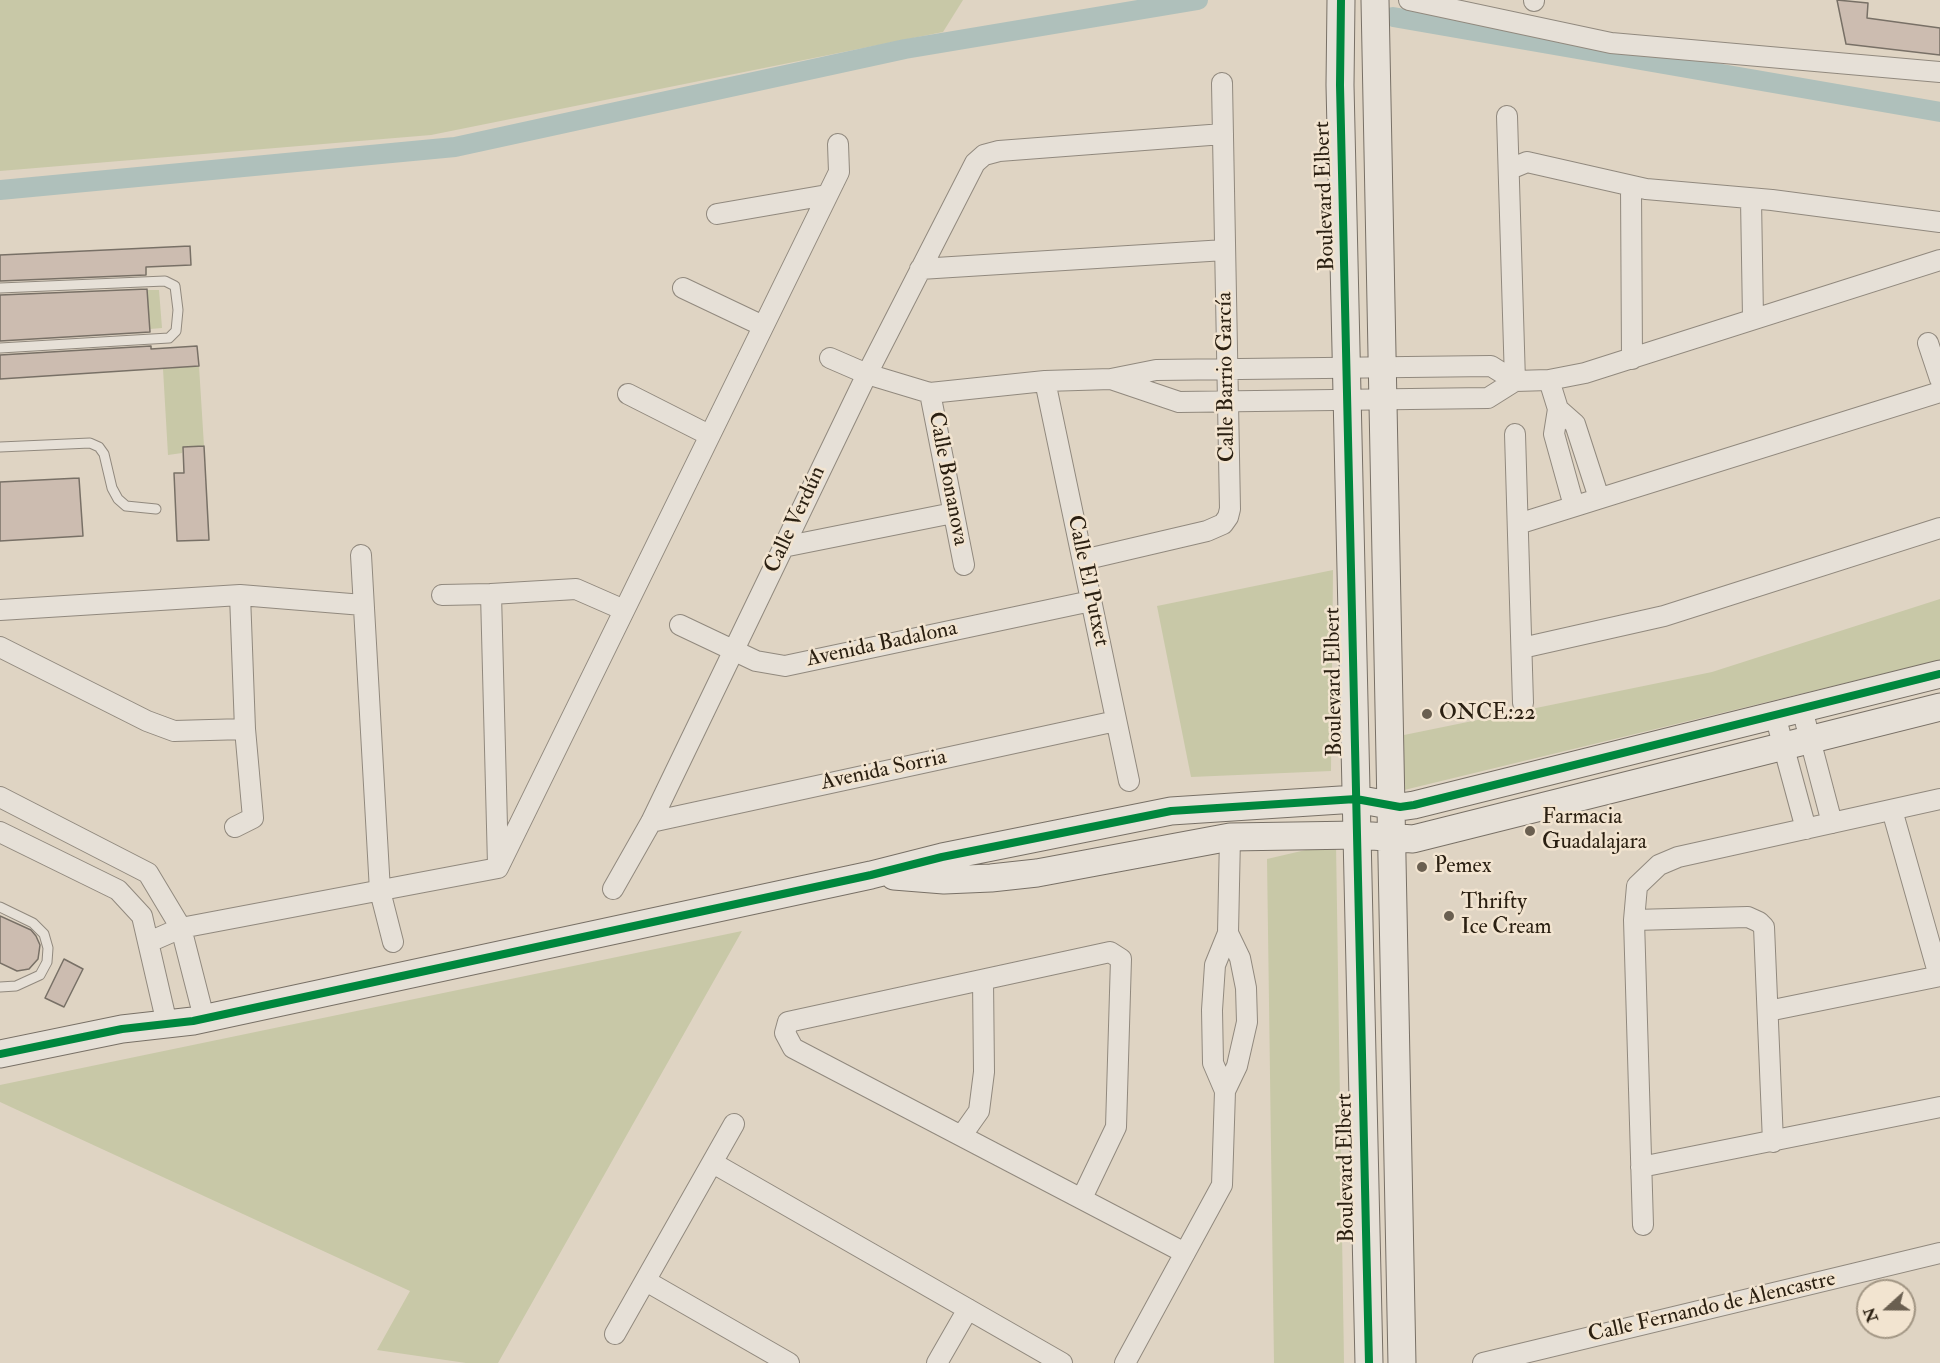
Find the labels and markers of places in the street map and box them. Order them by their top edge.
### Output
place label: ONCE:22 [1439,701,1536,727]
marker: ONCE:22 [1420,707,1434,721]
place label: Farmacia Guadalajara [1542,805,1647,856]
marker: Farmacia Guadalajara [1523,824,1537,838]
place label: Pemex [1434,854,1491,880]
marker: Pemex [1415,860,1429,874]
place label: Thrifty Ice Cream [1461,890,1552,942]
marker: Thrifty Ice Cream [1442,909,1456,923]

